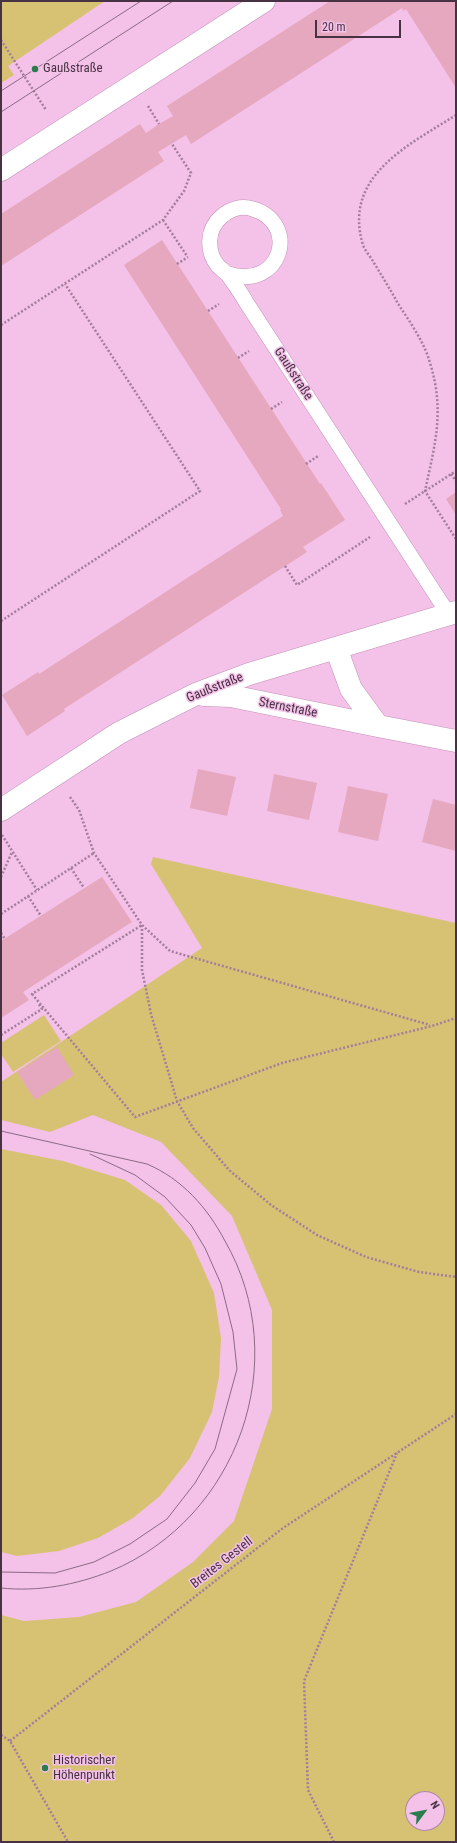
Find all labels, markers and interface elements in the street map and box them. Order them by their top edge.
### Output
scale bar [317,12,403,38]
text: 20 m [322,20,346,34]
place label: Gaußstraße [43,61,103,77]
marker: Gaußstraße [30,64,40,74]
street label: Gaußstraße [270,345,316,403]
street label: Gaußstraße [184,670,246,706]
street label: Sternstraße [257,695,319,721]
street label: Breites Gestell [188,1534,256,1592]
place label: Historischer Höhenpunkt [53,1753,115,1784]
marker: Historischer Höhenpunkt [40,1763,50,1773]
north arrow [405,1791,445,1831]
text: N [427,1799,442,1811]

